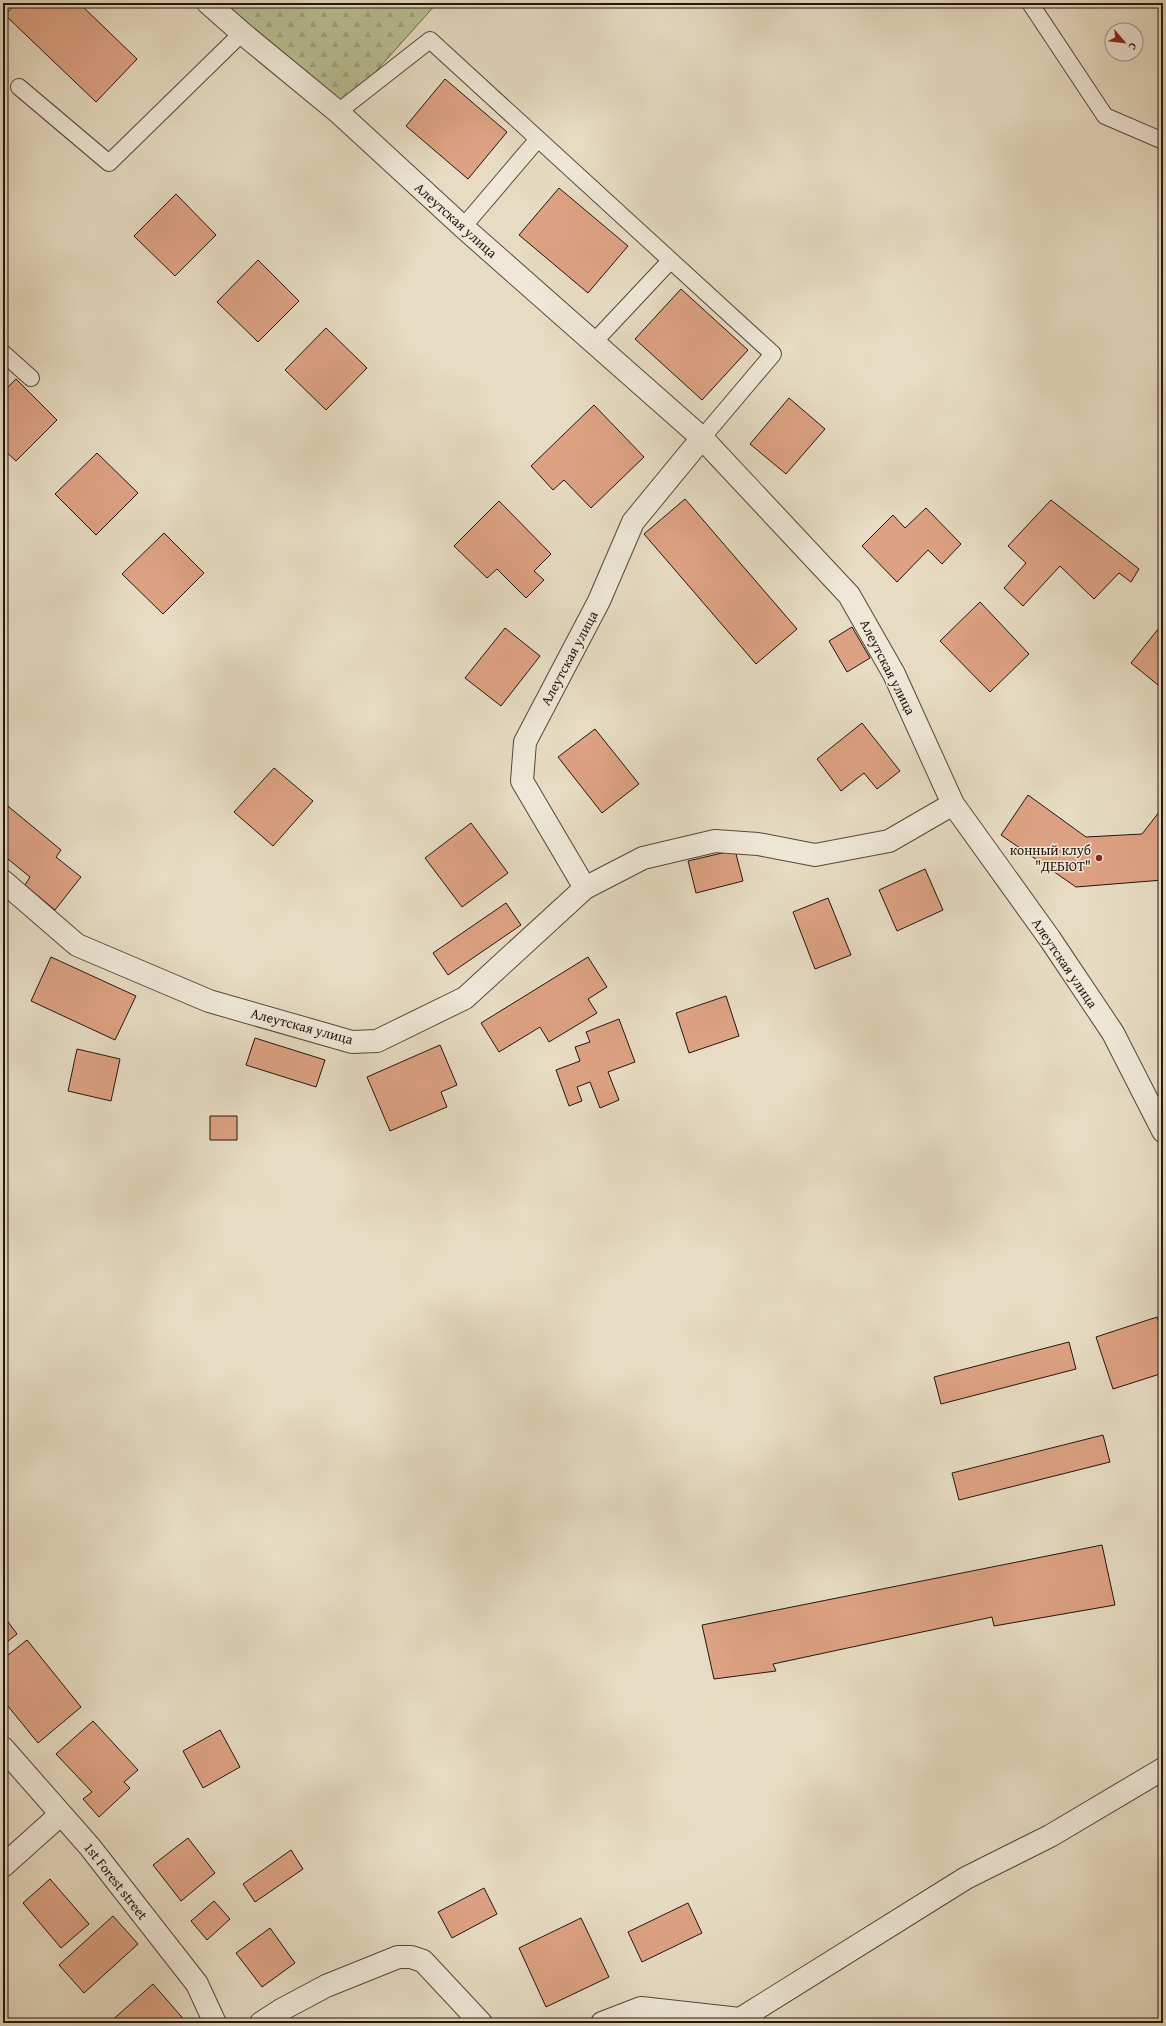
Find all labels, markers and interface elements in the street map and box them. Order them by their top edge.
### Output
north arrow [1104,22,1144,62]
text: С [1124,40,1141,53]
street label: Алеутская улица [410,177,502,263]
street label: Алеутская улица [536,607,603,709]
street label: Алеутская улица [855,616,921,719]
place label: конный клуб "ДЕБЮТ" [1010,840,1091,876]
marker: конный клуб "ДЕБЮТ" [1094,853,1104,863]
street label: Алеутская улица [1027,914,1103,1012]
street label: Алеутская улица [249,1003,356,1049]
street label: 1st Forest street [79,1838,153,1924]

